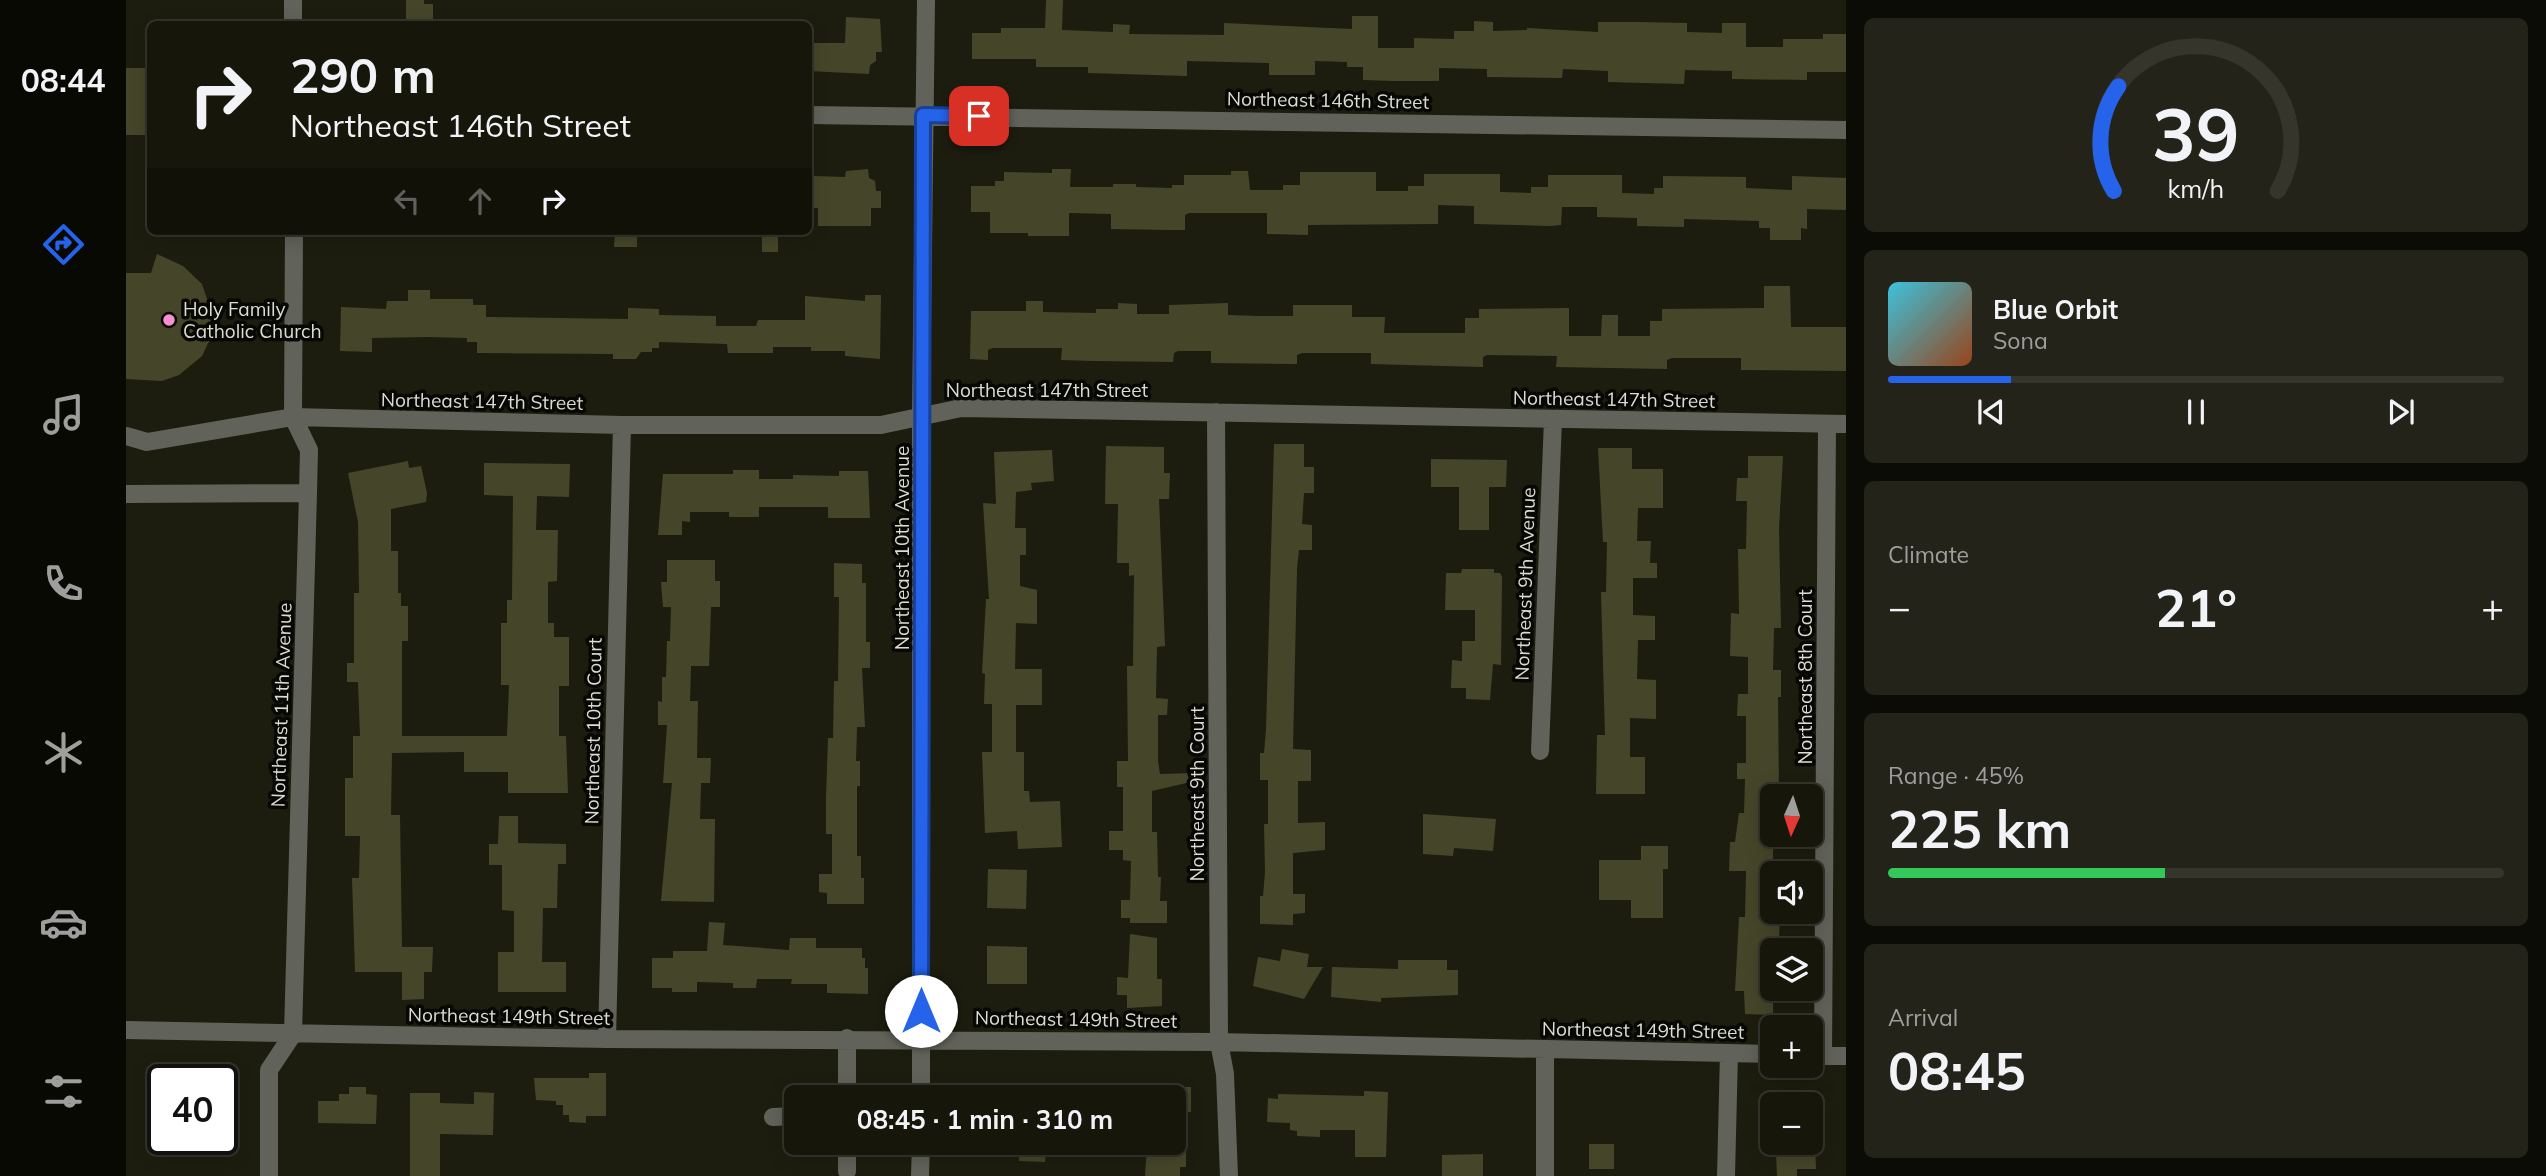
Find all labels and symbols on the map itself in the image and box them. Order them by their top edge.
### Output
pin [949,86,1009,146]
street label: Northeast 146th Street [1227,86,1430,114]
place label: Holy Family Catholic Church [183,297,322,343]
marker: Holy Family Catholic Church [161,312,177,328]
street label: Northeast 147th Street [946,378,1149,402]
street label: Northeast 147th Street [1513,385,1716,413]
street label: Northeast 147th Street [381,387,584,415]
street label: Northeast 10th Avenue [890,446,914,650]
street label: Northeast 9th Avenue [1510,487,1540,681]
street label: Northeast 8th Court [1793,589,1817,765]
street label: Northeast 11th Avenue [265,602,297,808]
street label: Northeast 10th Court [579,637,607,825]
street label: Northeast 9th Court [1185,706,1209,882]
north arrow [1760,784,1824,847]
position arrow [884,974,958,1048]
street label: Northeast 149th Street [408,1002,611,1030]
street label: Northeast 149th Street [975,1005,1178,1033]
street label: Northeast 149th Street [1542,1016,1745,1044]
speed limit sign: 40 [147,1064,238,1155]

